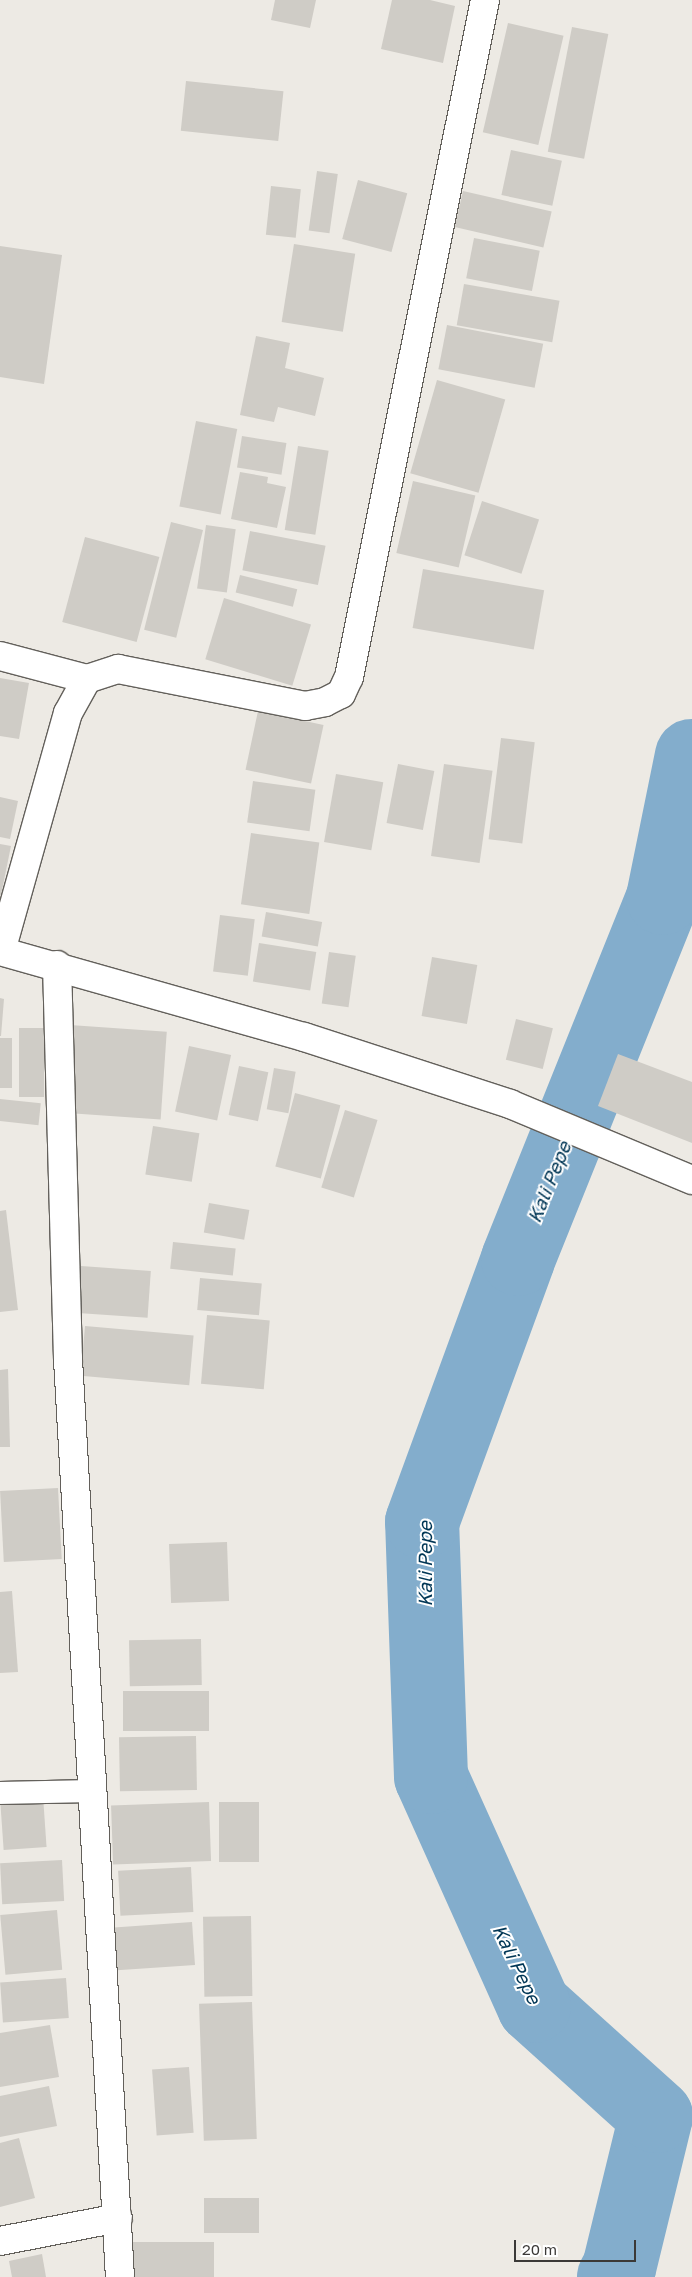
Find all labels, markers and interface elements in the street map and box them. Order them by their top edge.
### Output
water label: Kali Pepe [522,1138,576,1226]
water label: Kali Pepe [414,1521,436,1607]
water label: Kali Pepe [488,1921,546,2007]
scale bar [517,2230,640,2262]
text: 20 m [522,2240,557,2258]

